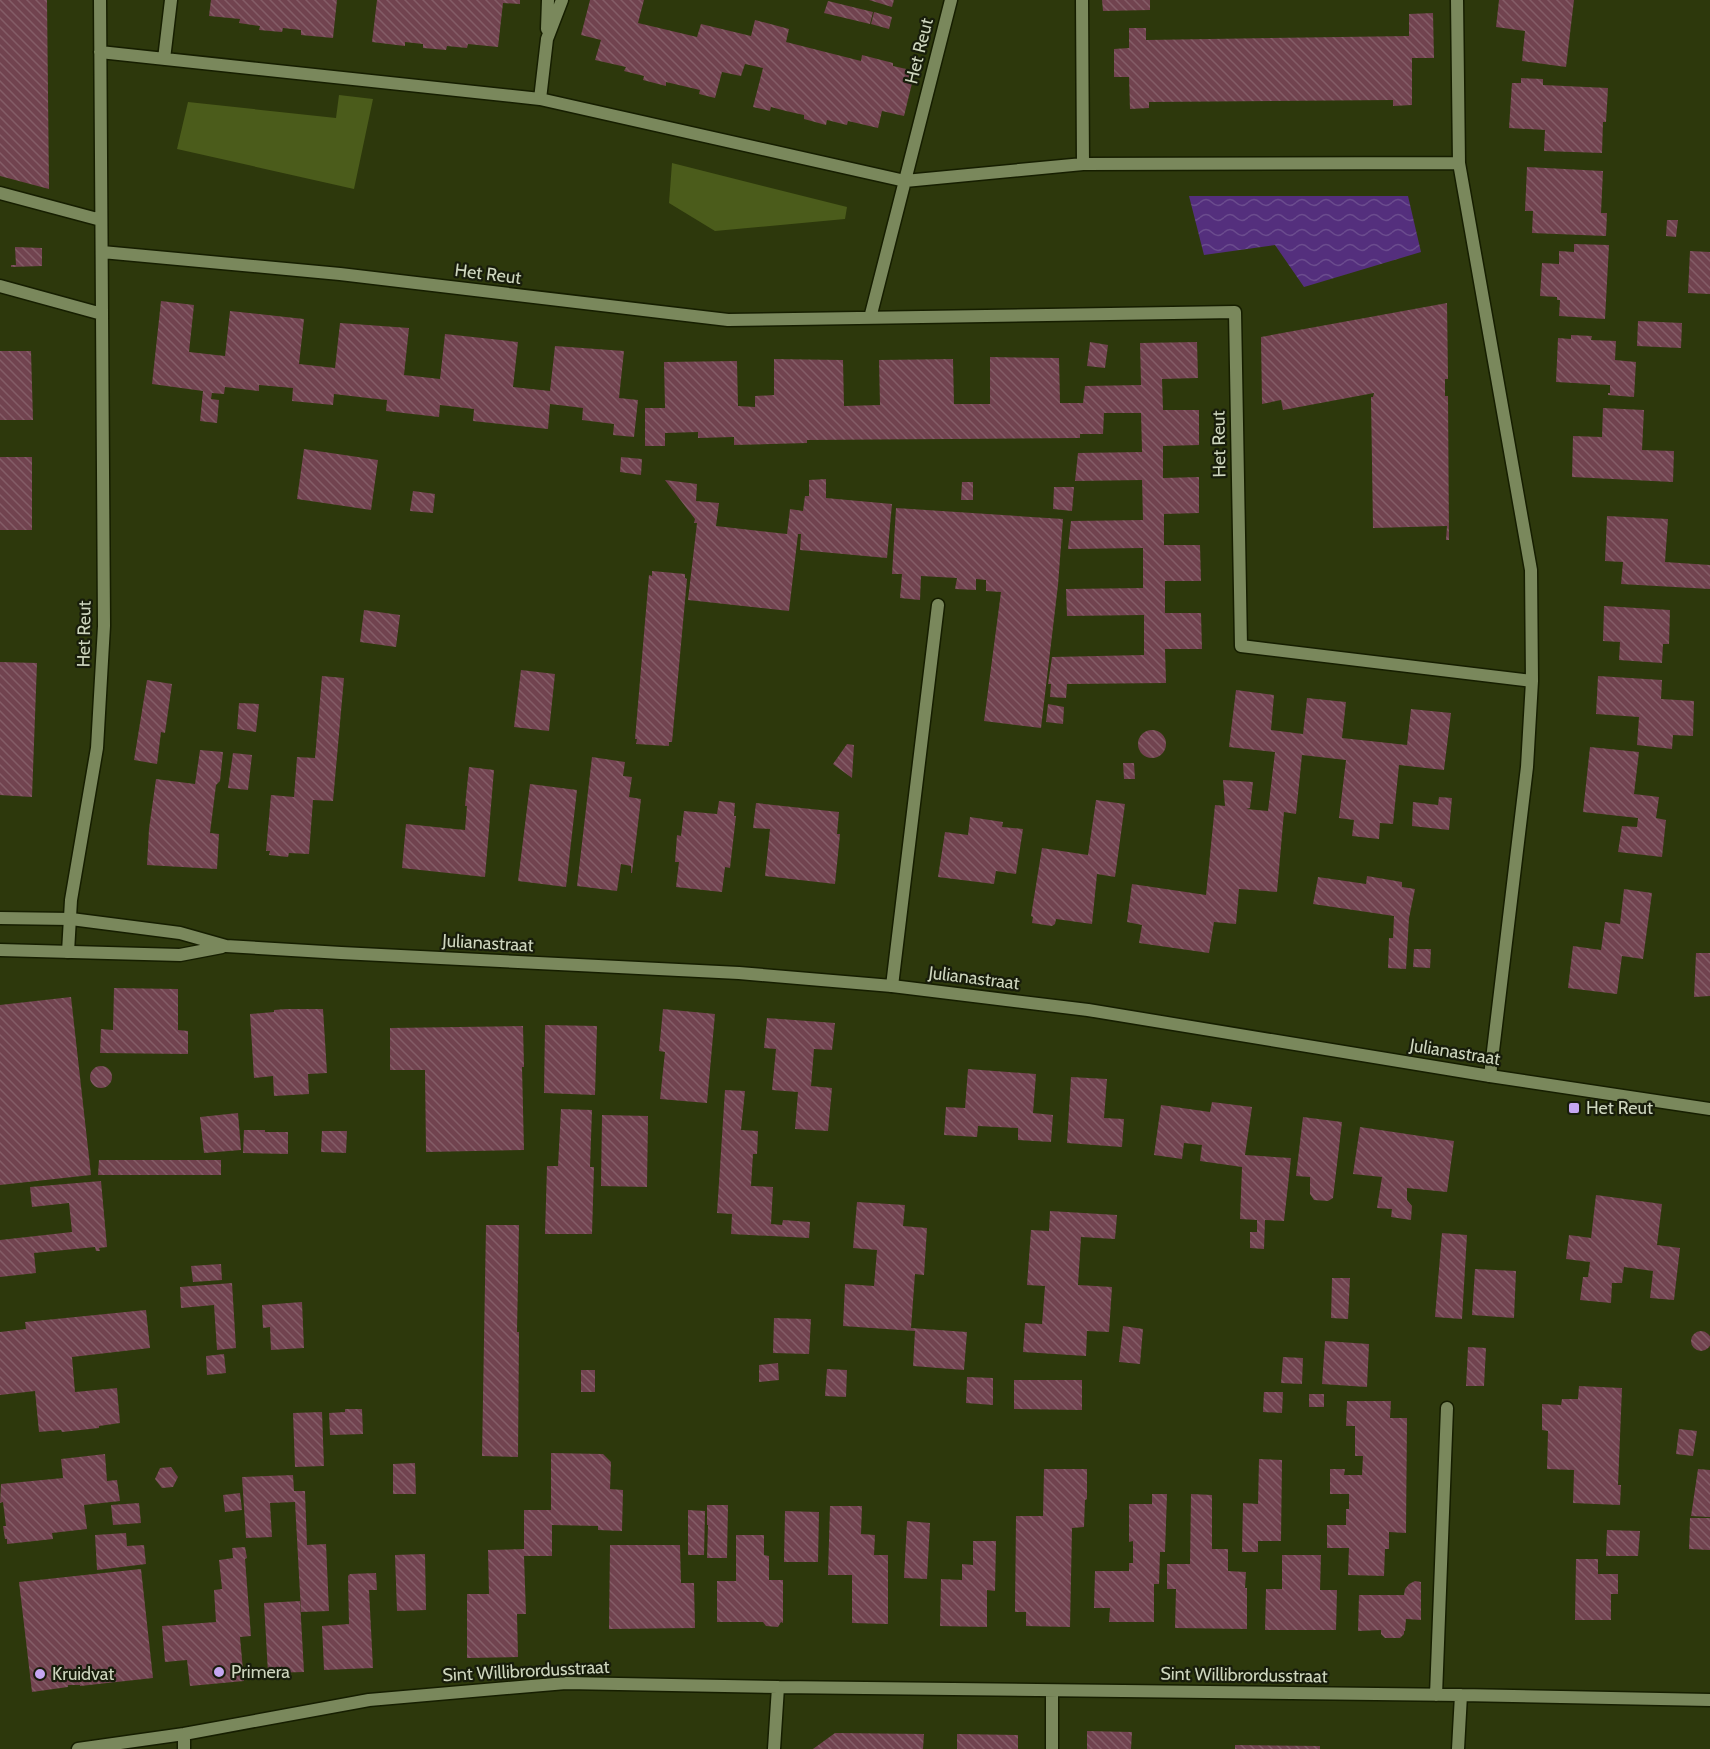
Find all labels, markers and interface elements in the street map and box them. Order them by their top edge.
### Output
street label: Het Reut [900,16,938,86]
street label: Het Reut [453,259,523,289]
street label: Het Reut [1207,410,1231,478]
street label: Het Reut [72,600,96,668]
street label: Julianastraat [441,930,534,956]
street label: Julianastraat [926,961,1021,994]
street label: Julianastraat [1407,1034,1502,1070]
place label: Het Reut [1586,1097,1653,1119]
marker: Het Reut [1567,1101,1581,1115]
street label: Sint Willibrordusstraat [442,1656,610,1686]
place label: Primera [231,1661,290,1683]
place label: Kruidvat [52,1663,114,1685]
street label: Sint Willibrordusstraat [1160,1663,1328,1687]
marker: Primera [212,1665,226,1679]
marker: Kruidvat [33,1667,47,1681]

